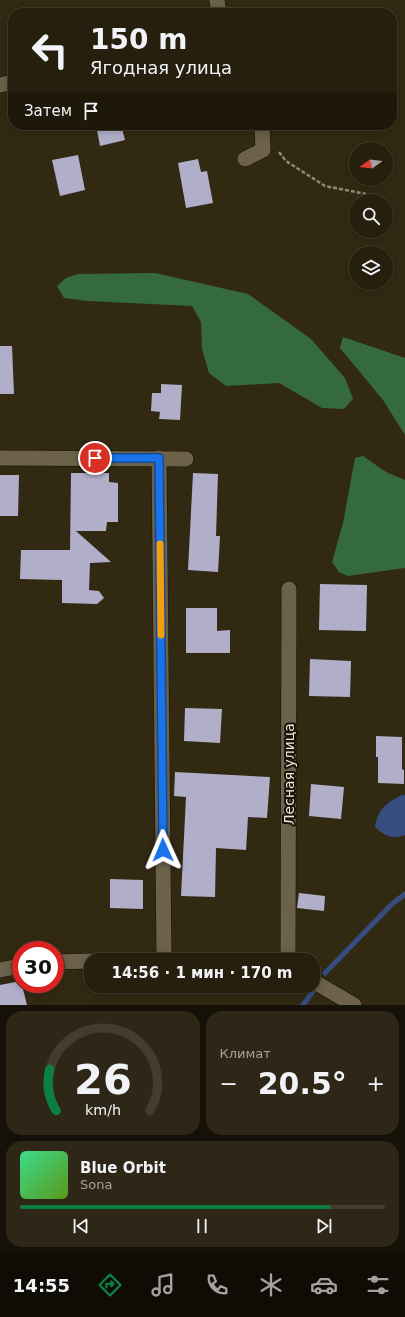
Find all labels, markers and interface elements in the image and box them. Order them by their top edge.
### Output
text: 150 m [90,23,187,56]
icon: left [24,24,76,76]
text: Ягодная улица [90,57,232,78]
icon: arrive [80,100,102,122]
text: Затем [24,102,72,120]
north arrow [349,142,393,186]
map controls [349,142,393,290]
button: search [349,194,393,238]
button: layers [349,246,393,290]
pin [78,441,112,475]
icon: arrive [84,447,106,469]
street label: Лесная улица [281,723,297,825]
position arrow [142,829,184,871]
speed limit sign: 30 [12,941,64,993]
text: 14:56 · 1 мин · 170 m [112,964,293,982]
text: Климат [220,1046,271,1061]
text: 26 [74,1055,132,1104]
text: 20.5° [258,1066,347,1101]
text: − [220,1071,238,1096]
text: + [367,1071,385,1096]
text: km/h [85,1102,121,1118]
text: Blue Orbit [80,1159,166,1177]
text: Sona [80,1177,112,1192]
icon: previous [70,1215,92,1237]
icon: pause [191,1215,213,1237]
icon: next [313,1215,335,1237]
icon: directions [96,1271,124,1299]
icon: music [149,1271,177,1299]
icon: phone [203,1271,231,1299]
icon: climate [257,1271,285,1299]
icon: car [310,1271,338,1299]
icon: filters [364,1271,392,1299]
text: 14:55 [13,1275,70,1296]

